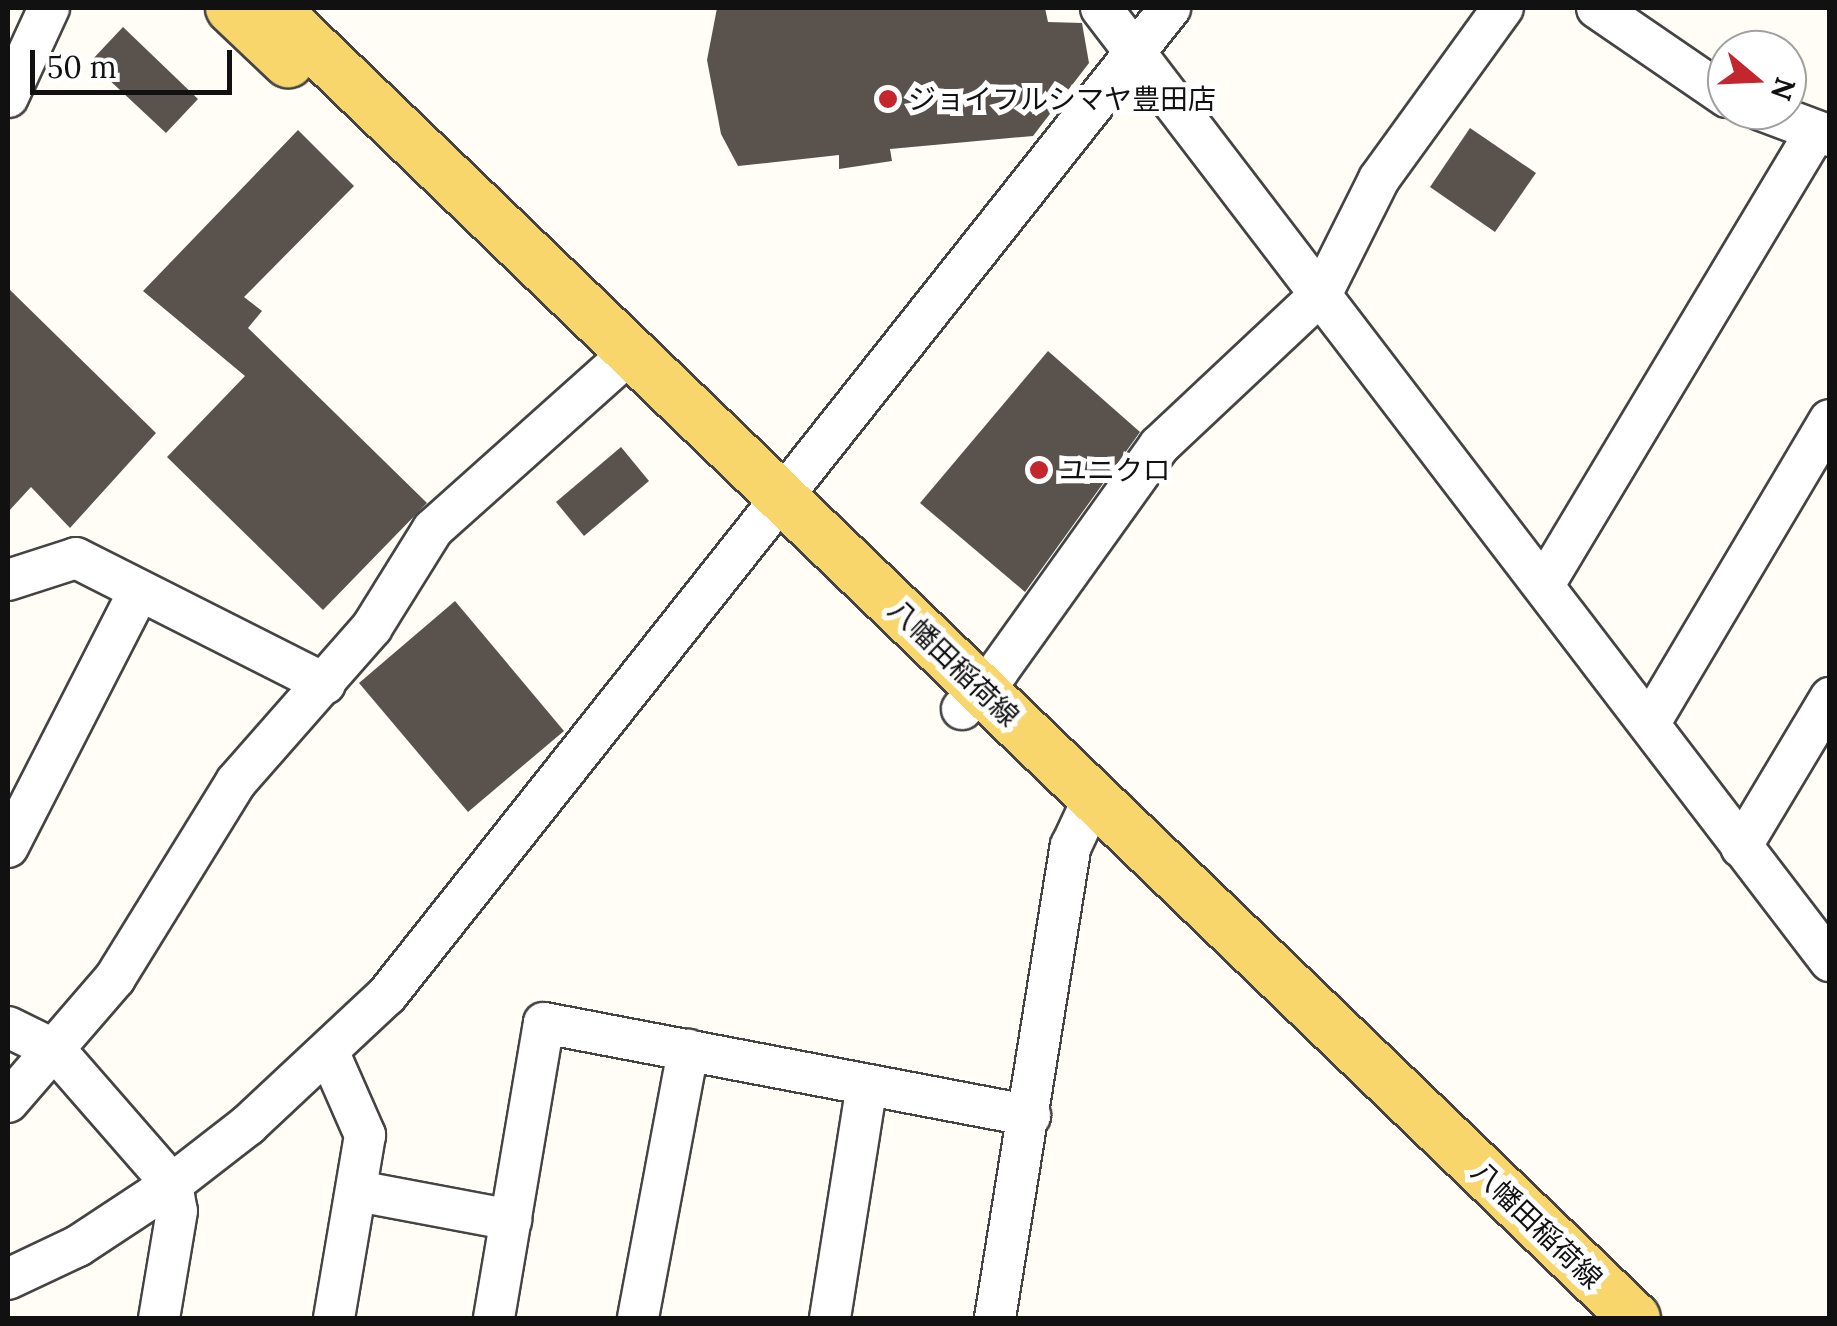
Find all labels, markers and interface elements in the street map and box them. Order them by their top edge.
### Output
scale bar [35,30,238,92]
north arrow [1707,30,1807,130]
text: 50 m [47,48,117,86]
text: N [1763,73,1804,105]
place label: ジョイフルシマヤ豊田店 [908,82,1216,116]
marker: ジョイフルシマヤ豊田店 [877,88,899,110]
place label: ユニクロ [1059,453,1171,487]
marker: ユニクロ [1028,459,1050,481]
street label: 八幡田稲荷線 [882,593,1026,733]
street label: 八幡田稲荷線 [1465,1155,1609,1295]

